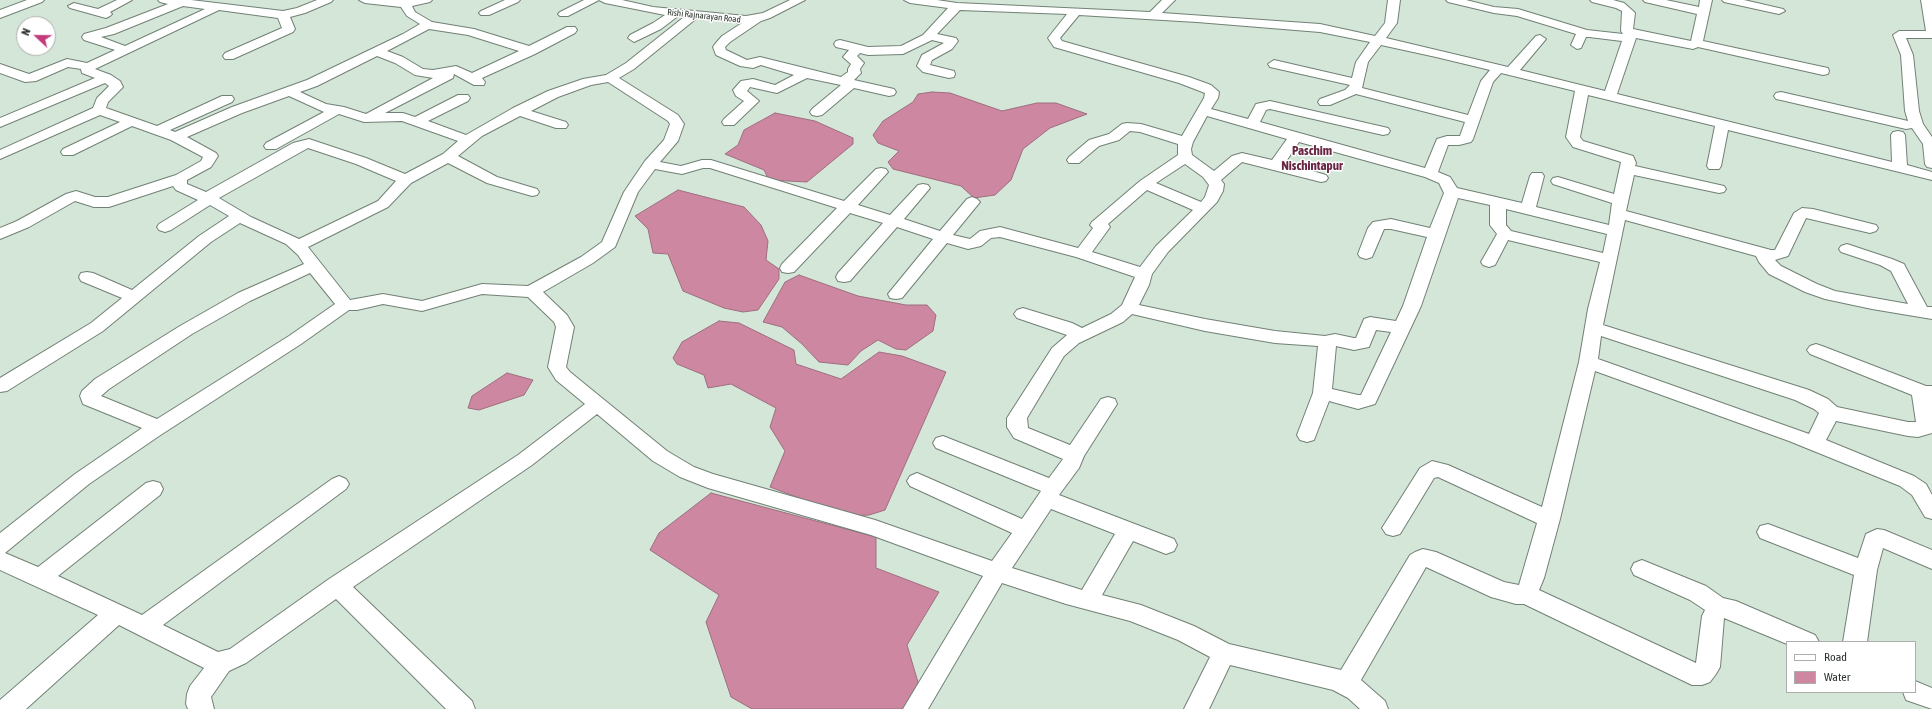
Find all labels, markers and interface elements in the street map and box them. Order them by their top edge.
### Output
street label: Rishi Rajnarayan Road [667,7,741,25]
north arrow [16,16,56,56]
text: N [19,27,33,37]
district label: Paschim Nischintapur [1281,143,1343,174]
legend [1786,641,1916,693]
text: Road [1824,650,1847,664]
text: Water [1824,670,1850,684]

